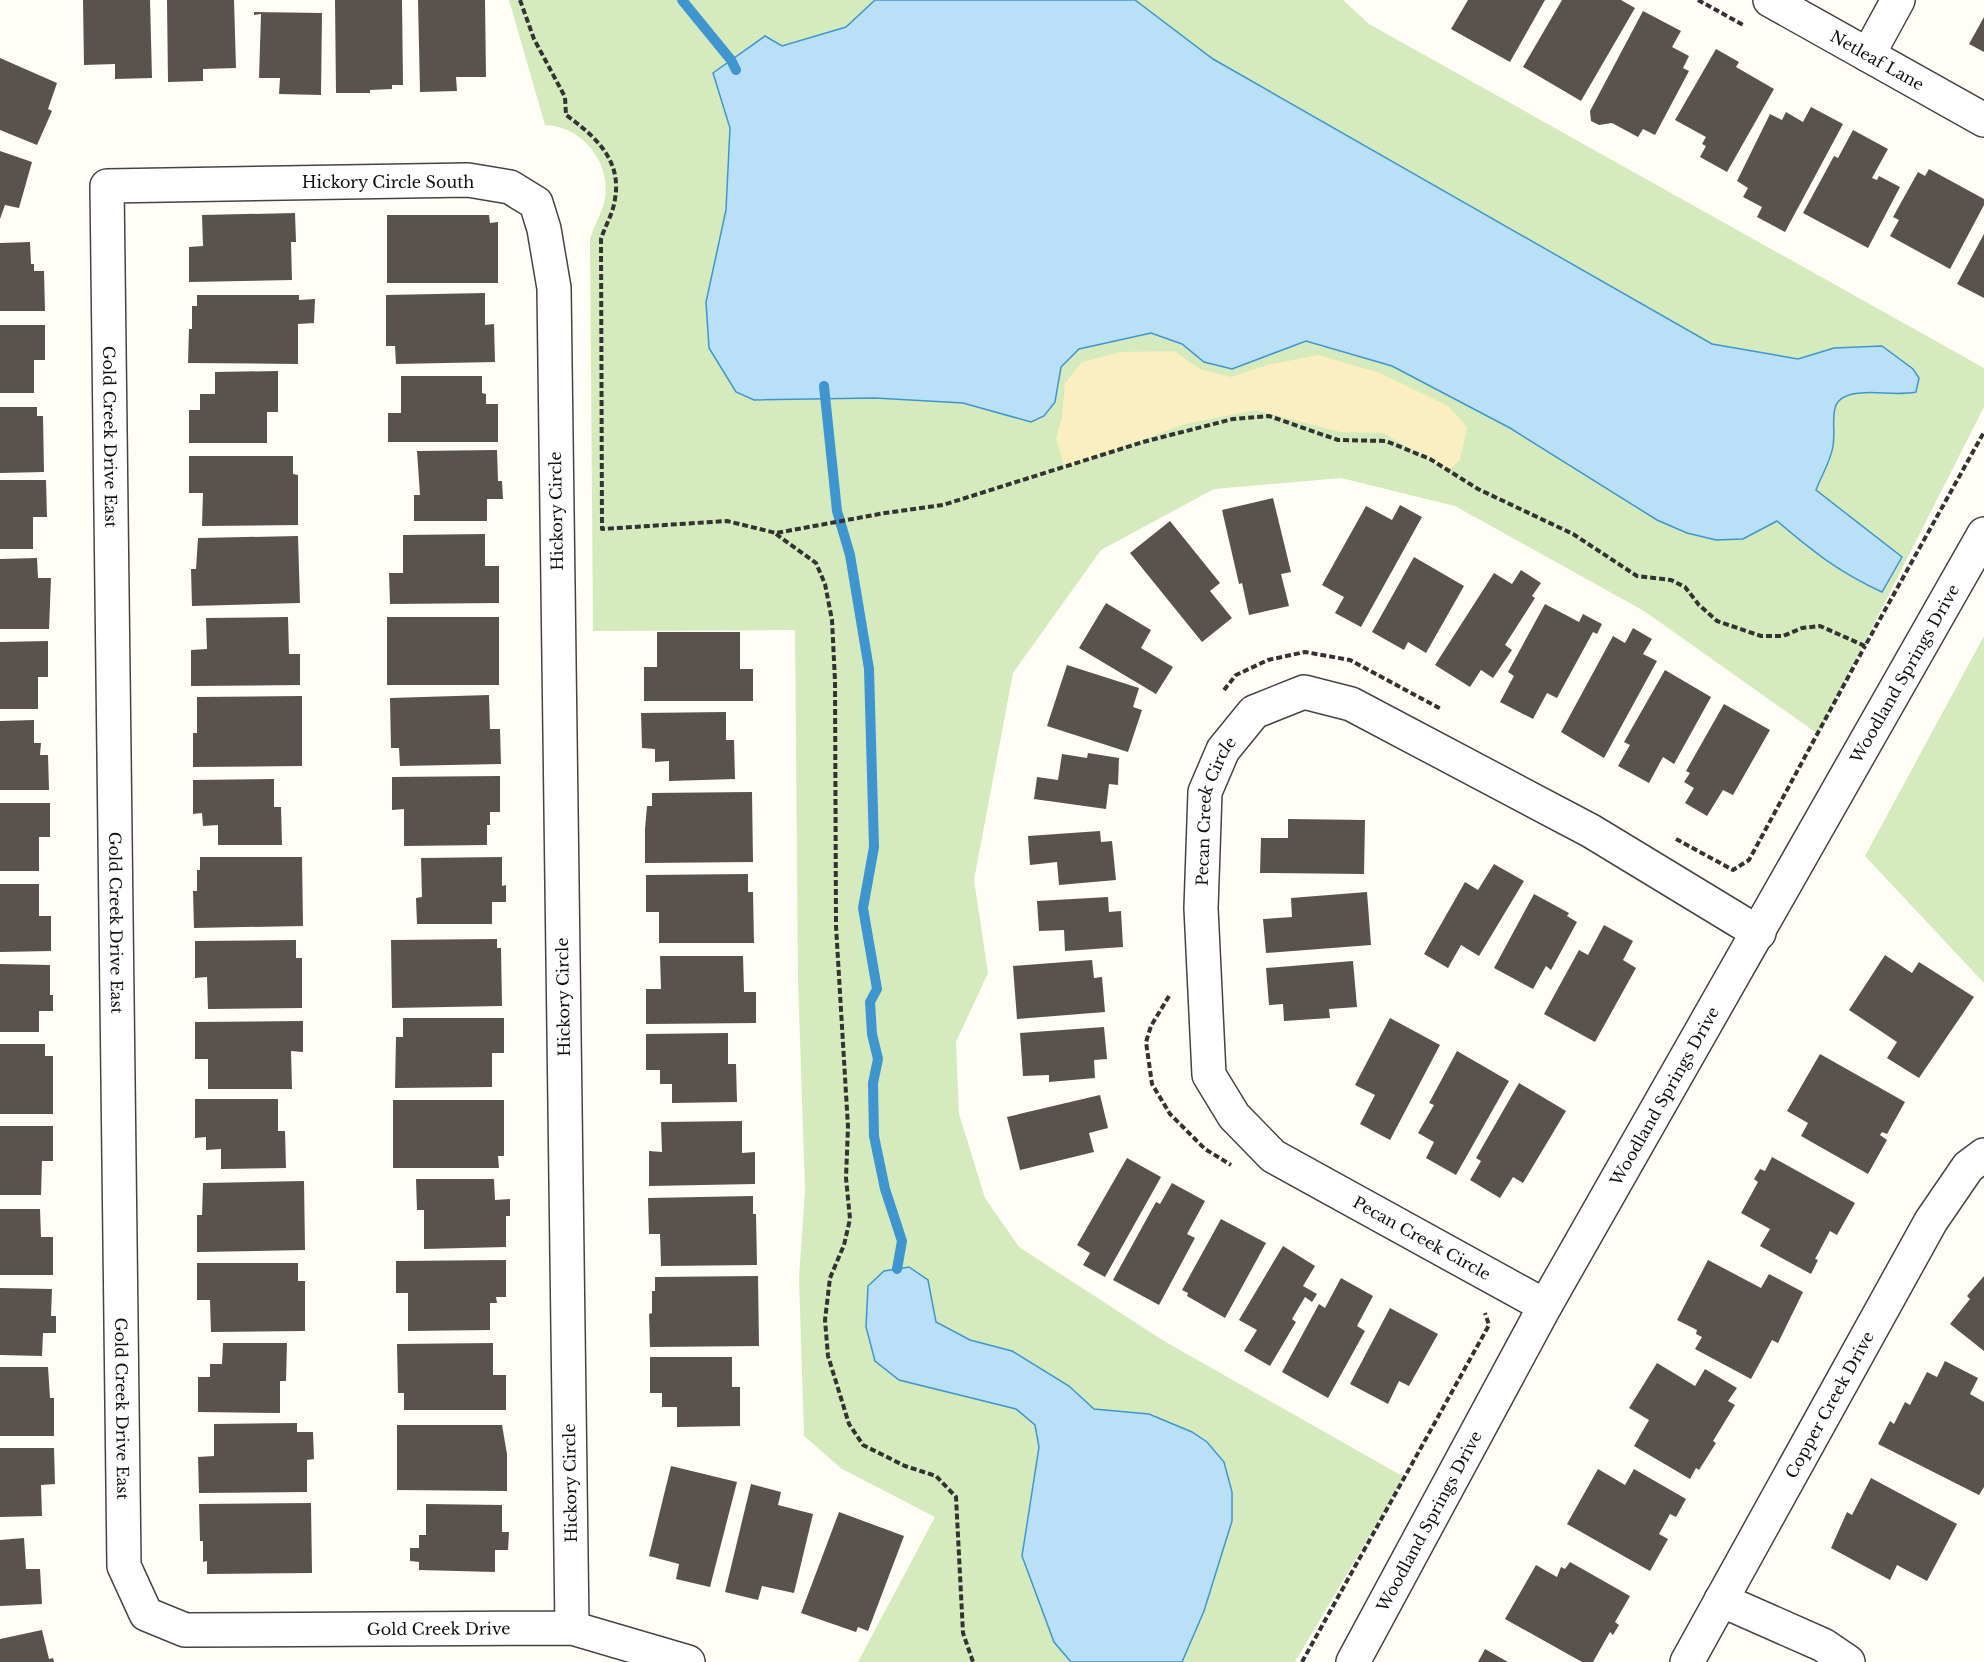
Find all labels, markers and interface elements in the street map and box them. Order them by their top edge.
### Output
street label: Netleaf Lane [1827,26,1928,94]
street label: Hickory Circle South [302,172,474,192]
street label: Gold Creek Drive East [99,345,121,528]
street label: Hickory Circle [545,451,567,571]
street label: Woodland Springs Drive [1845,581,1963,767]
street label: Pecan Creek Circle [1192,732,1240,886]
street label: Gold Creek Drive East [105,831,127,1014]
street label: Hickory Circle [552,937,574,1057]
street label: Woodland Springs Drive [1605,1003,1723,1190]
street label: Pecan Creek Circle [1350,1192,1494,1284]
street label: Gold Creek Drive East [111,1317,133,1500]
street label: Copper Creek Drive [1781,1328,1878,1482]
street label: Hickory Circle [559,1423,581,1543]
street label: Woodland Springs Drive [1372,1427,1486,1616]
street label: Gold Creek Drive [367,1618,510,1639]

